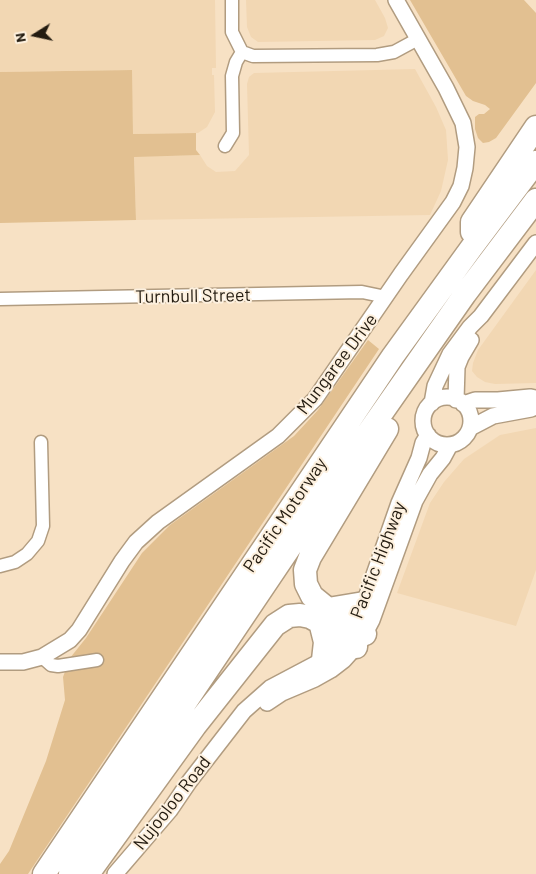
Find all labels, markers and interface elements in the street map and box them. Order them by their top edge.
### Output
north arrow [10,10,60,60]
text: N [11,32,29,44]
street label: Turnbull Street [135,284,251,308]
street label: Mungaree Drive [292,309,382,419]
street label: Pacific Motorway [239,454,331,576]
street label: Pacific Highway [346,499,410,621]
street label: Nujooloo Road [129,752,215,854]

